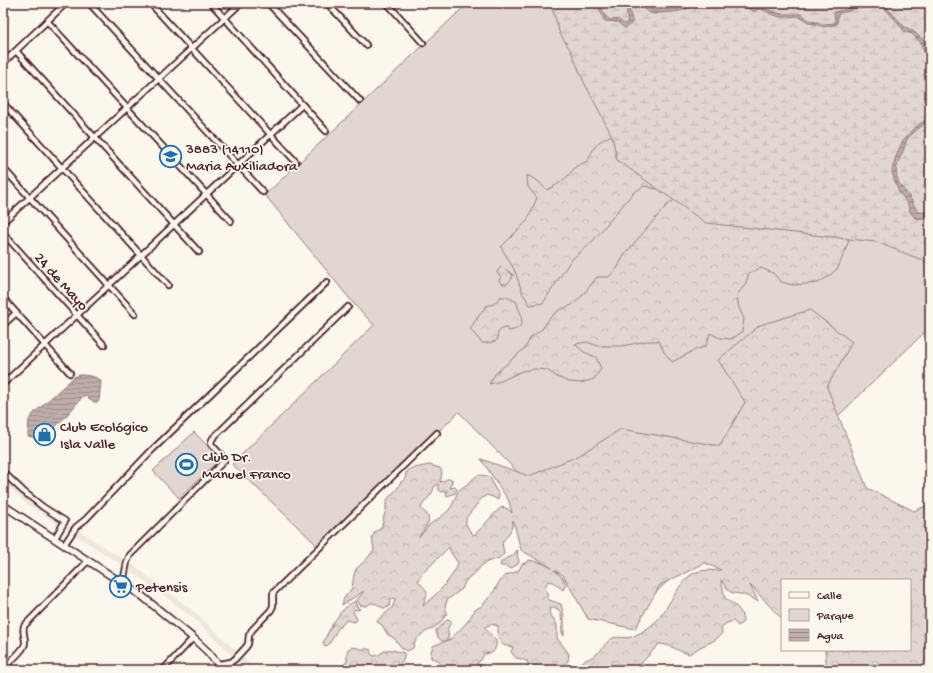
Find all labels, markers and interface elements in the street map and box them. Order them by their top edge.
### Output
place label: 3883 (14110) Maria Auxiliadora [185,141,298,176]
school or university icon: 3883 (14110) Maria Auxiliadora [158,144,184,170]
street label: 24 de Mayo [30,250,91,315]
place label: Club Ecológico Isla Valle [60,419,148,454]
shop icon: Club Ecológico Isla Valle [31,422,57,448]
place label: Club Dr. Manuel Franco [202,449,291,484]
sports icon: Club Dr. Manuel Franco [173,452,199,478]
supermarket icon: Petensis [108,573,134,599]
place label: Petensis [135,579,188,597]
legend [781,579,911,651]
text: Calle [817,590,842,604]
text: Parque [816,610,854,624]
text: Agua [817,630,844,644]

